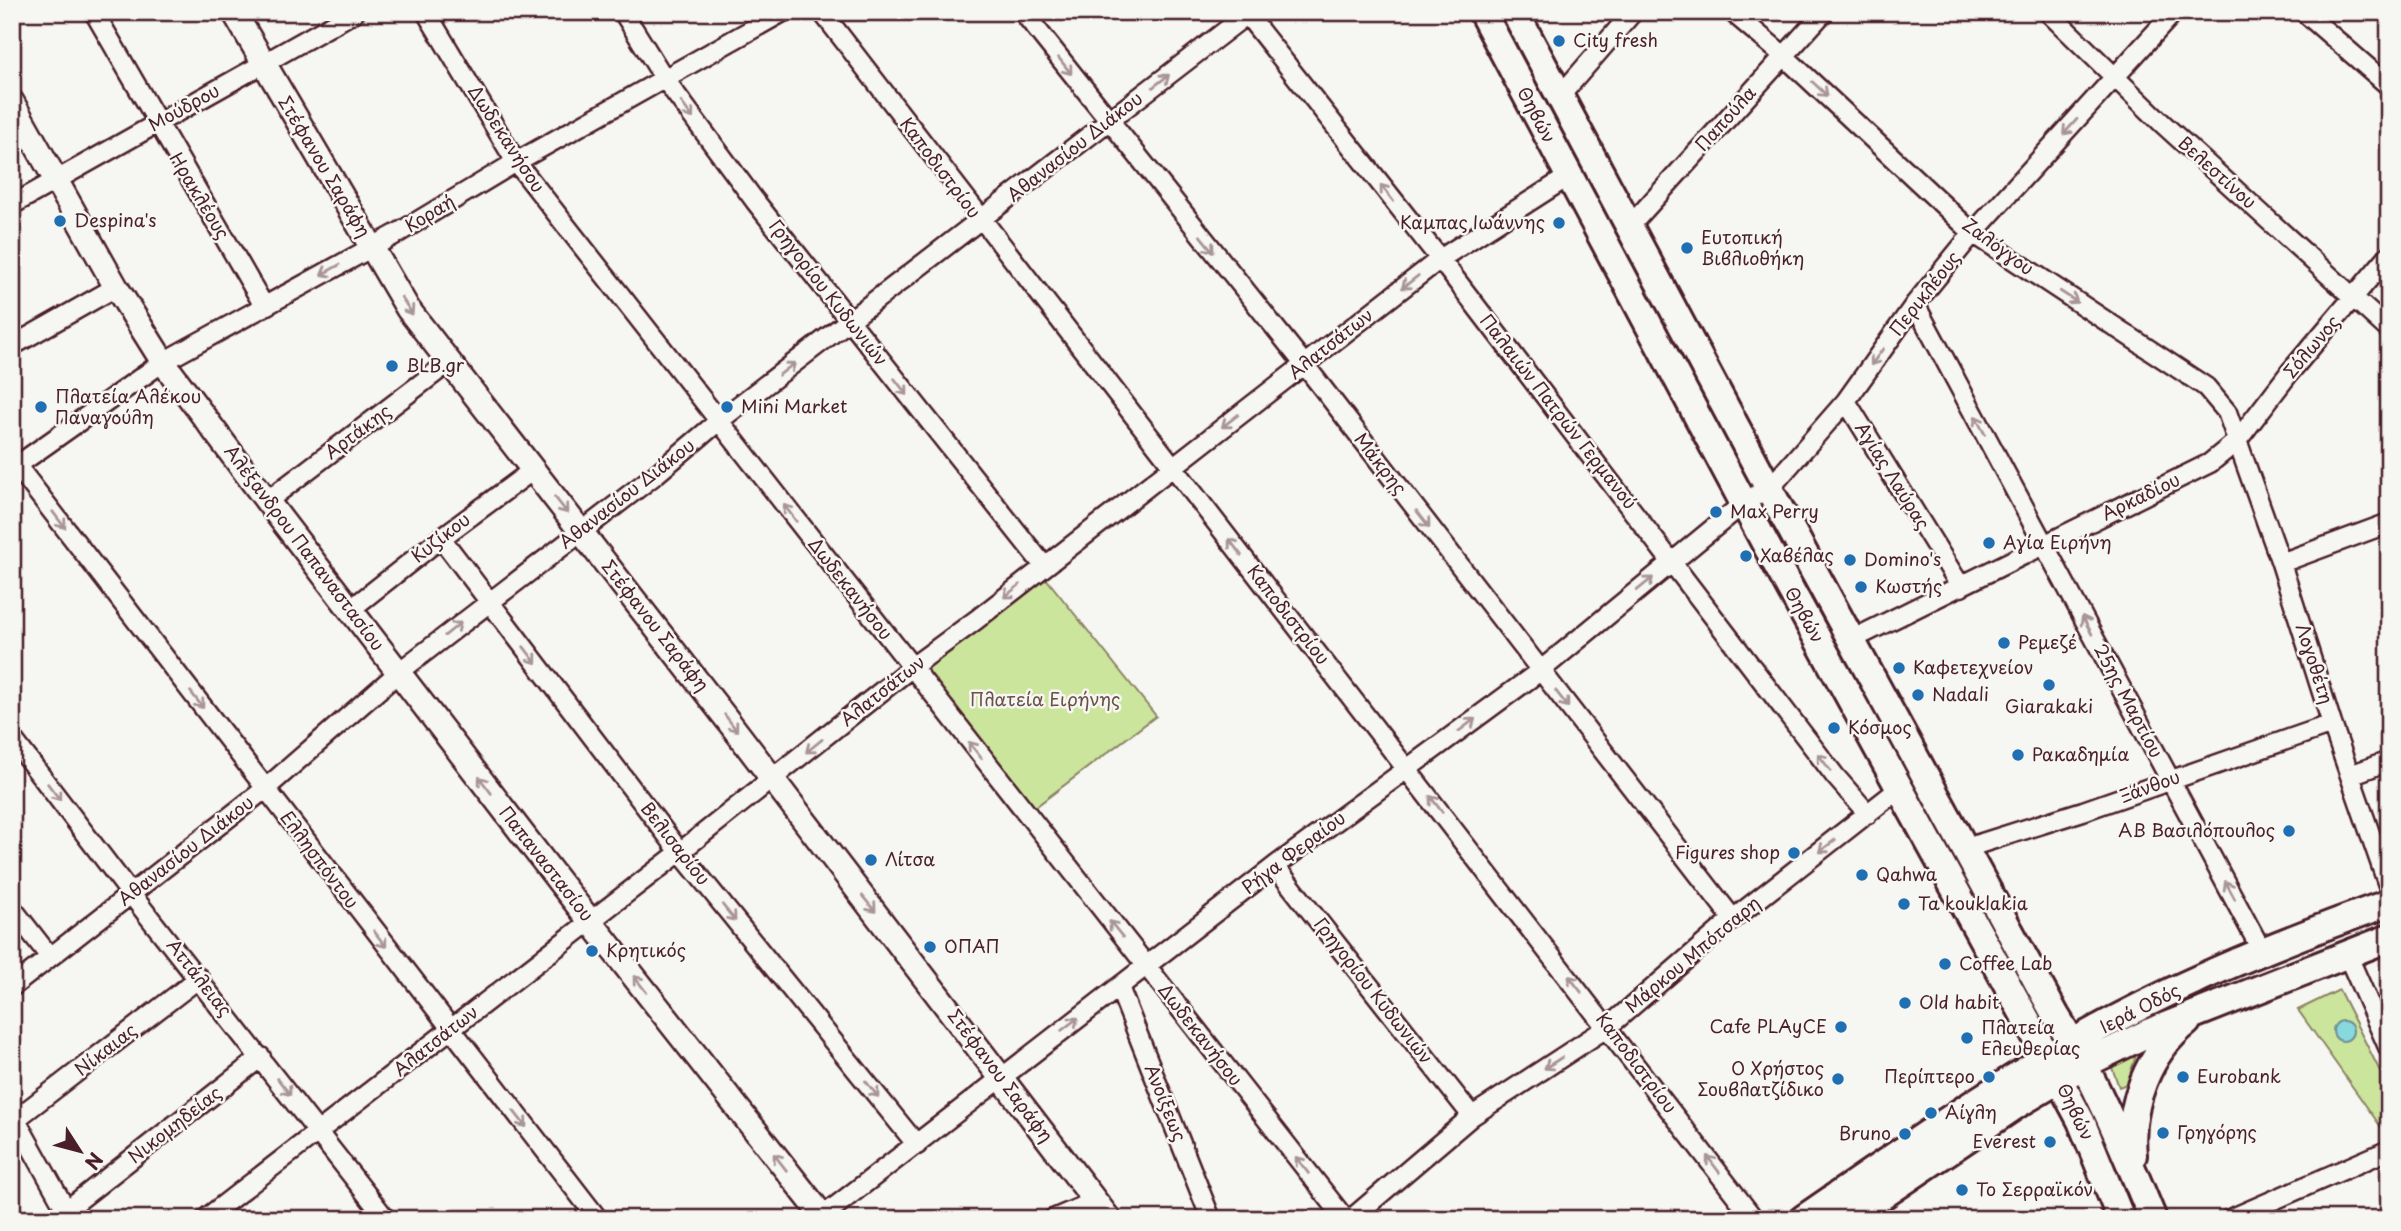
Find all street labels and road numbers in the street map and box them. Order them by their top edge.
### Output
street label: Μούδρου [143,76,224,137]
street label: Δωδεκανήσου [462,79,552,197]
street label: Παπούλα [1688,79,1762,157]
street label: Θηβών [1511,81,1563,147]
street label: Αθανασίου Διάκου [1000,84,1148,207]
street label: Στέφανου Σαράφη [272,90,378,242]
street label: Καποδιστρίου [894,111,988,223]
street label: Βελεστίνου [2173,129,2263,214]
street label: Ηρακλέους [164,147,237,244]
street label: Κοραή [399,187,460,238]
street label: Ζαλόγγου [1958,211,2040,281]
street label: Γρηγορίου Κυδωνιών [763,213,895,371]
street label: Περικλέους [1882,245,1966,341]
street label: Αλατσάτων [1282,301,1378,385]
street label: Παλαιών Πατρών Γερμανού [1474,308,1644,514]
street label: Σόλωνος [2276,309,2345,383]
street label: Αρτάκης [318,397,396,465]
street label: Αγίας Λαύρας [1849,416,1937,534]
street label: Μάκρης [1348,426,1414,500]
street label: Αθανασίου Διάκου [552,431,700,554]
street label: Αλέξανδρου Παπαναστασίου [219,438,392,656]
street label: Αρκαδίου [2097,465,2184,526]
street label: Κυζίκου [405,505,475,569]
street label: Δωδεκανήσου [803,531,900,645]
street label: Στέφανου Σαράφη [596,553,716,697]
street label: Καποδιστρίου [1242,558,1337,670]
street label: Θηβών [1779,581,1832,647]
street label: Λογοθέτη [2290,620,2341,707]
street label: 25ης Μαρτίου [2088,638,2171,762]
street label: Αλατσάτων [834,648,930,732]
street label: Ξάνθου [2115,762,2184,809]
street label: Αθανασίου Διάκου [111,788,259,911]
street label: Βελισαρίου [635,796,717,890]
street label: Παπαναστασίου [494,800,601,926]
street label: Ρήγα Φεραίου [1236,804,1351,900]
street label: Ελλησπόντου [274,805,366,914]
street label: Μάρκου Μπότσαρη [1619,889,1766,1019]
street label: Γρηγορίου Κυδωνιών [1308,911,1440,1069]
street label: Αττάλειας [161,932,239,1022]
street label: Ιερά Οδός [2094,976,2184,1039]
street label: Δωδεκανήσου [1153,977,1250,1091]
street label: Αλατσάτων [387,998,483,1082]
street label: Στέφανου Σαράφη [942,1003,1060,1147]
street label: Καποδιστρίου [1590,1006,1684,1118]
street label: Νίκαιας [68,1016,142,1082]
street label: Ανοίξεως [1139,1060,1194,1145]
street label: Θηβών [2051,1078,2102,1144]
street label: Νικομηδείας [122,1079,227,1169]

